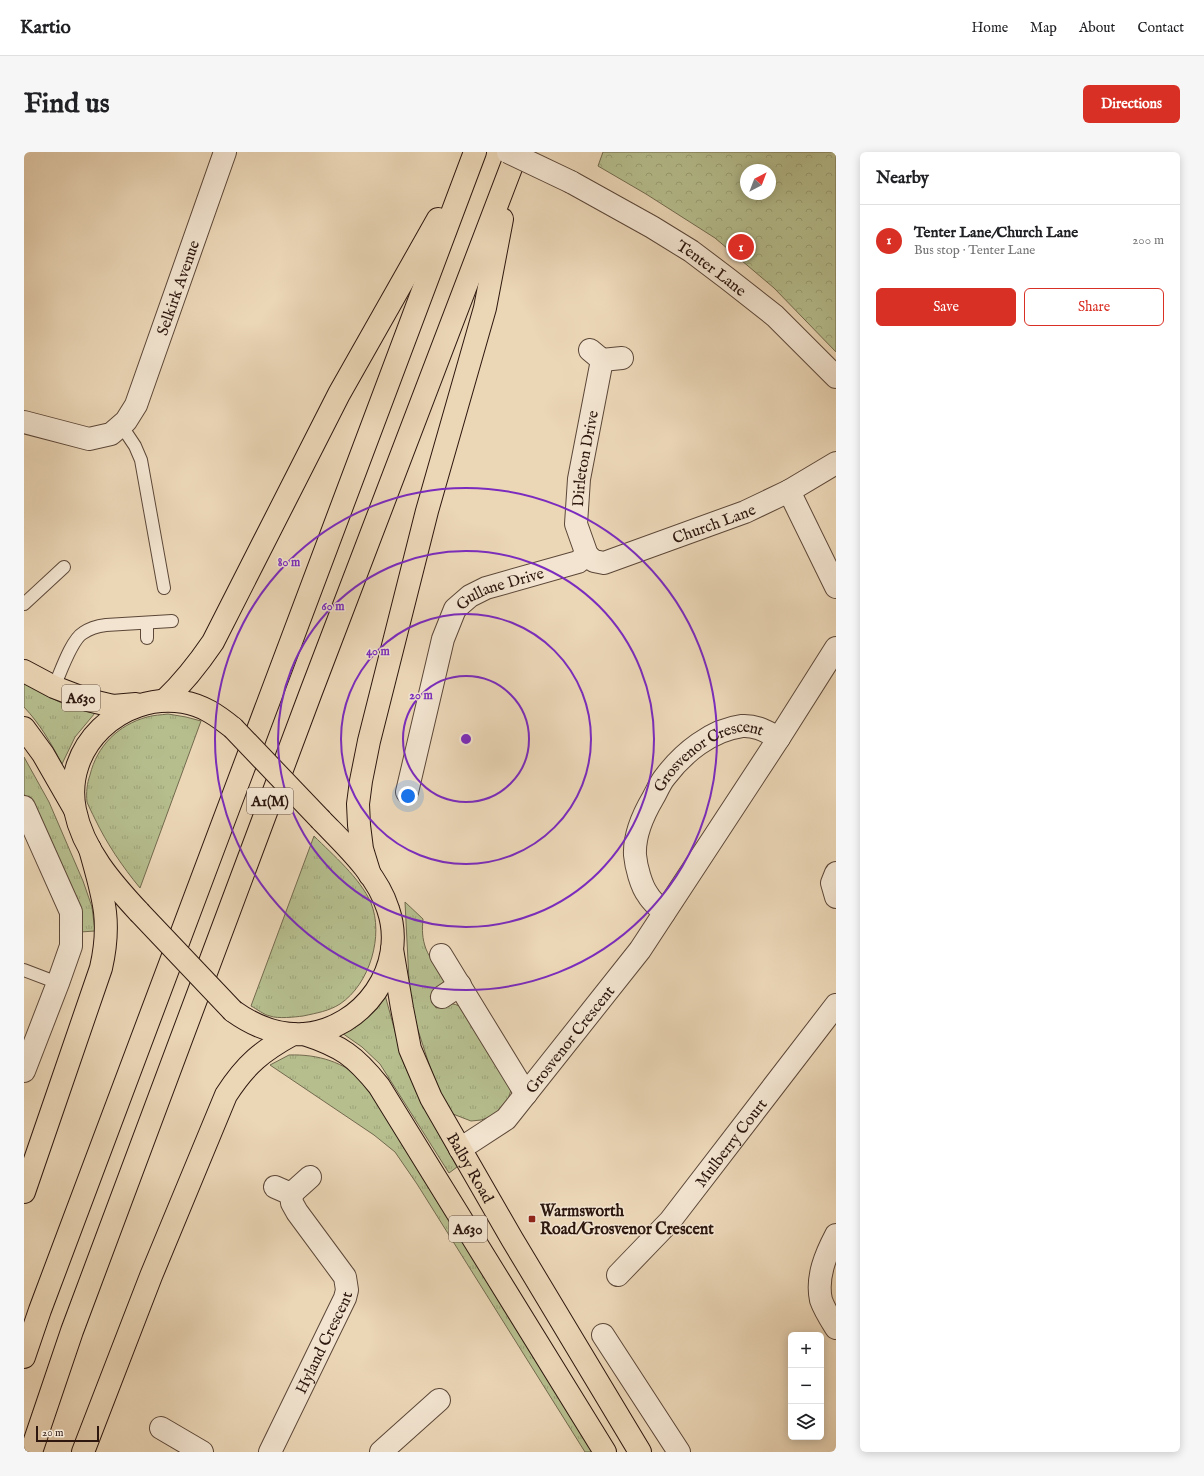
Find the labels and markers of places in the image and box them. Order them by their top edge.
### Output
pin: 1 [728,232,754,262]
centre of rings [459,732,473,746]
place label: Warmsworth Road/Grosvenor Crescent [539,1202,714,1240]
marker: Warmsworth Road/Grosvenor Crescent [527,1214,537,1224]

